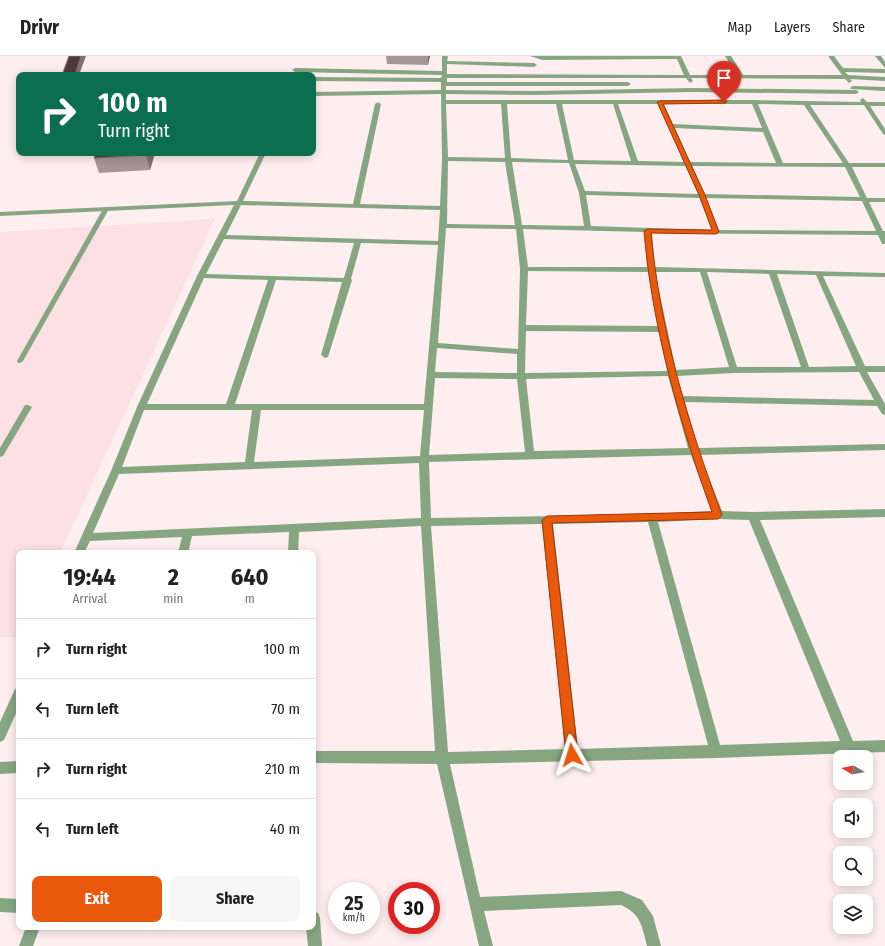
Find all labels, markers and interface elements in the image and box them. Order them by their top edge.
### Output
text: Drivr [20,16,59,39]
text: Map [728,19,752,36]
text: Layers [774,19,810,36]
text: Share [832,19,865,36]
pin [707,61,741,102]
icon: arrive [713,67,735,89]
text: 100 m [98,86,168,119]
icon: right [32,88,84,140]
text: Turn right [98,120,170,142]
text: 19:44 [63,563,116,591]
text: 2 [168,563,179,591]
text: 640 [231,563,269,591]
text: Arrival [72,591,107,606]
text: min [163,591,183,606]
text: m [245,591,255,606]
icon: right [32,638,54,660]
text: Turn right [66,640,127,658]
text: 100 m [263,640,300,658]
icon: left [32,698,54,720]
text: Turn left [66,700,119,718]
text: 70 m [271,700,300,718]
position arrow [551,734,593,776]
north arrow [833,750,873,790]
map controls [833,750,873,934]
icon: right [32,758,54,780]
text: Turn right [66,760,127,778]
text: 210 m [265,760,300,778]
button: sound [833,798,873,838]
icon: left [32,818,54,840]
text: Turn left [66,820,119,838]
text: 40 m [270,820,300,838]
button: search [833,846,873,886]
button: Exit [32,876,162,922]
button: Share [170,876,300,922]
speed limit sign: 30 [388,882,440,934]
text: 25 [344,891,364,915]
button: layers [833,894,873,934]
text: km/h [343,912,365,924]

